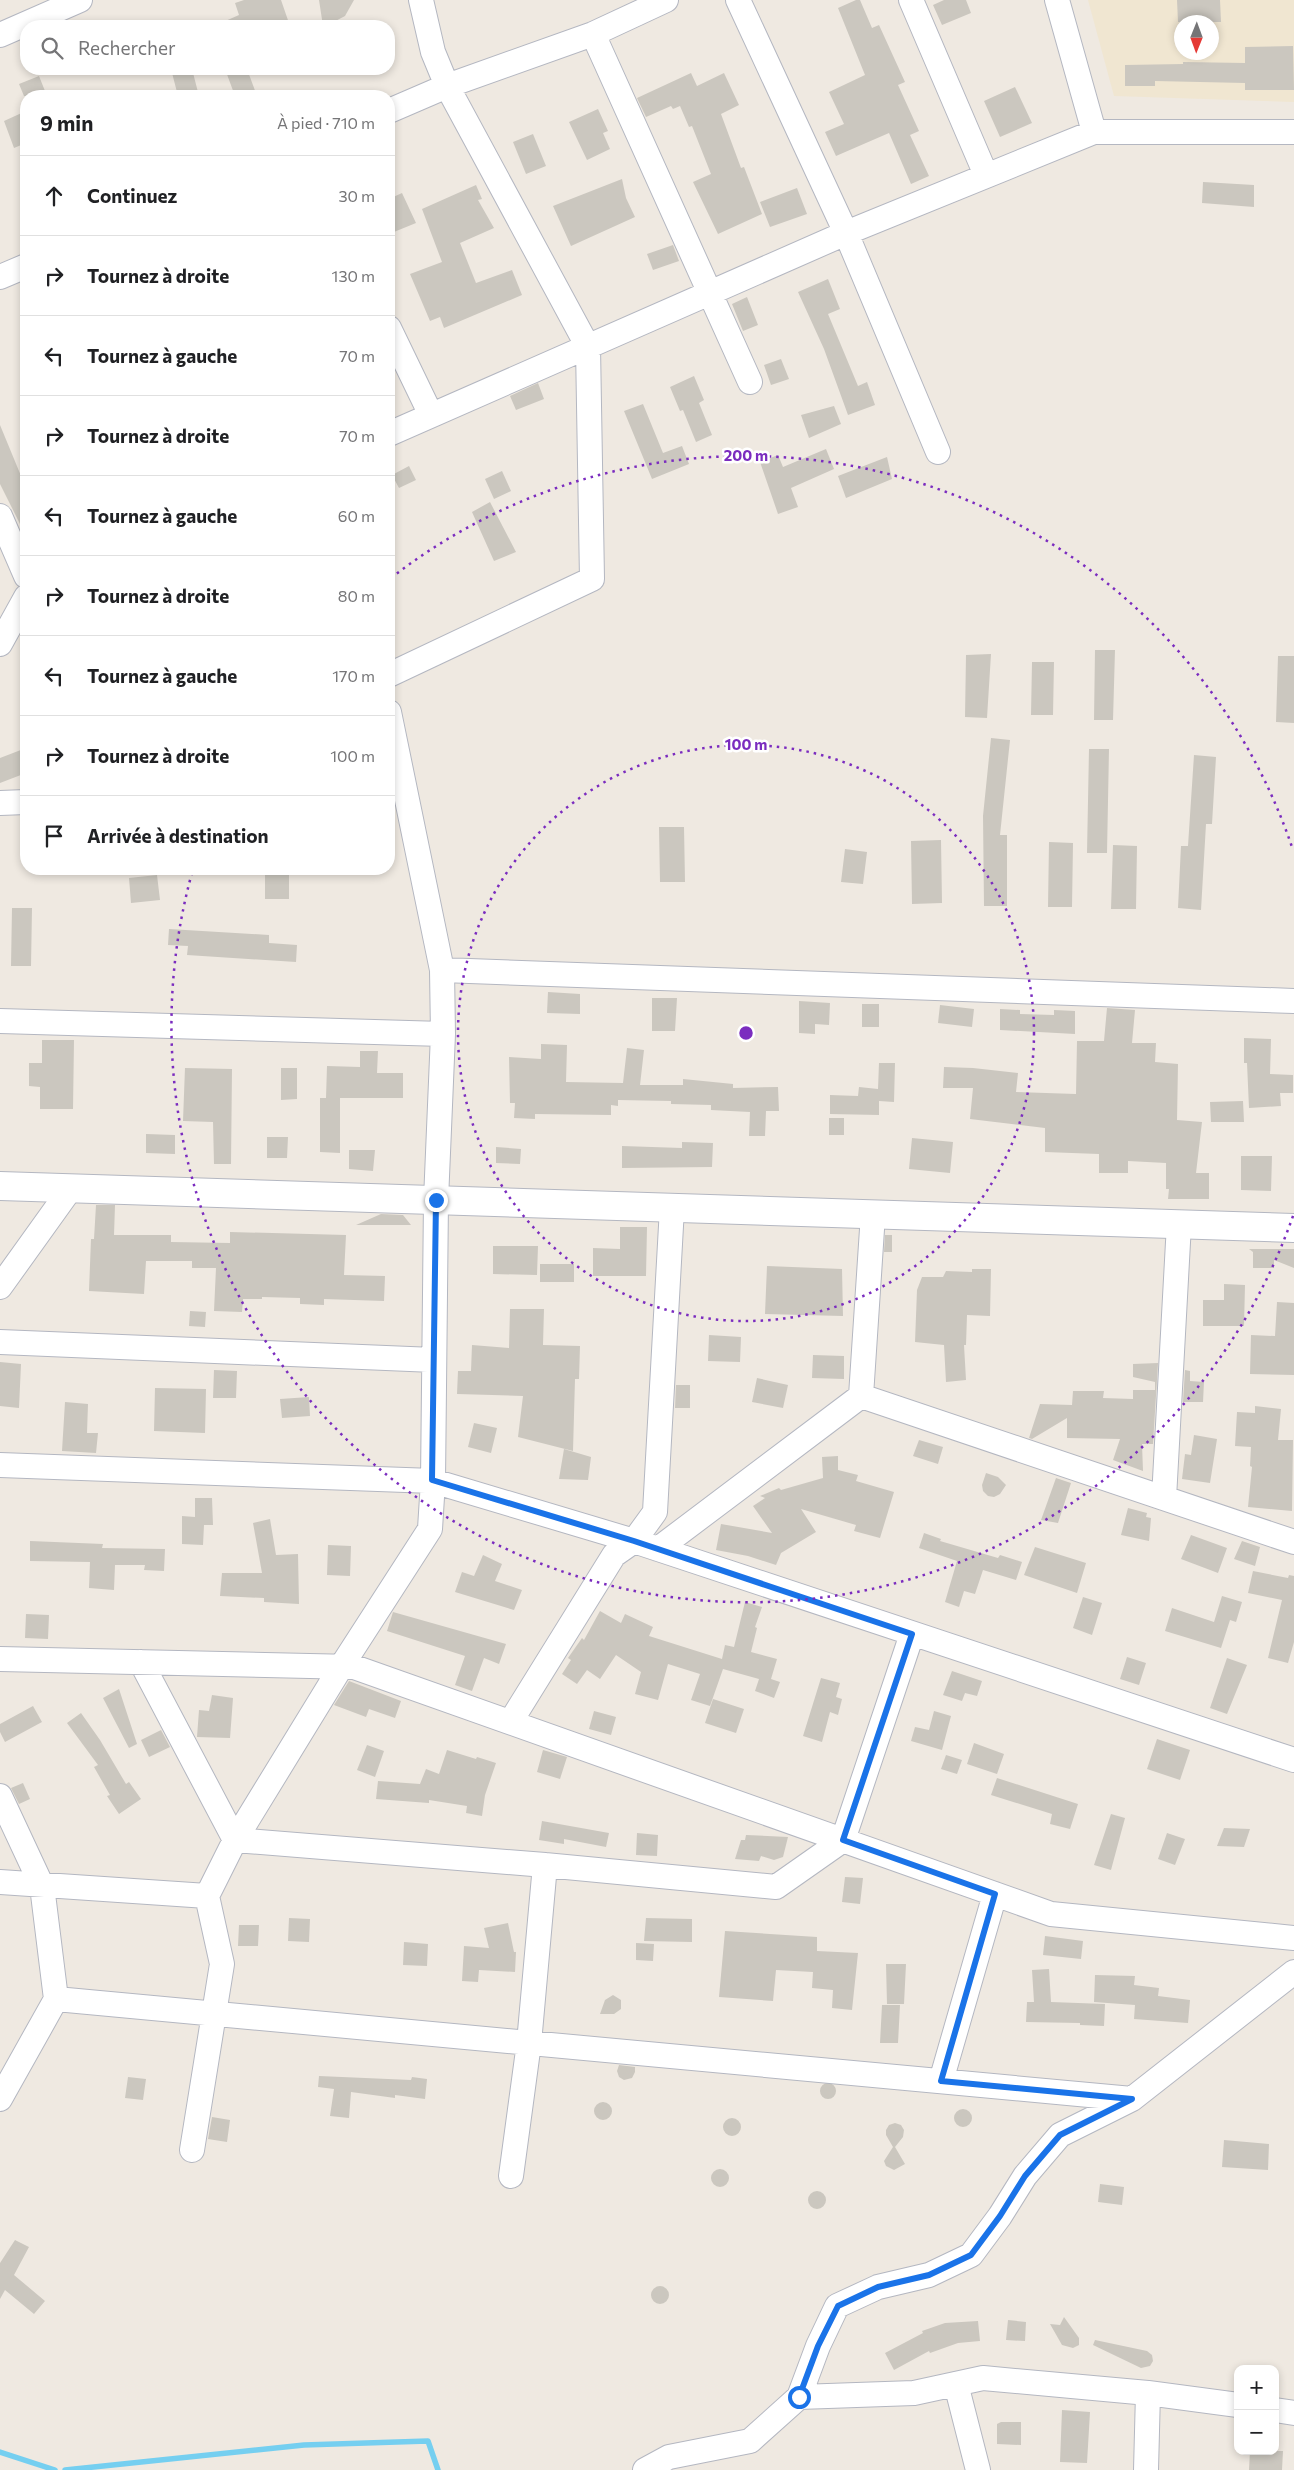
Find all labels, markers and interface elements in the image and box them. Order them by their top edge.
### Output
north arrow [1174,15,1219,60]
search box [20,20,395,75]
icon: search [38,34,66,62]
text: Rechercher [78,36,176,59]
text: 9 min [40,110,93,135]
text: À pied · 710 m [277,113,375,132]
icon: ahead [40,182,68,210]
text: Continuez [87,184,177,207]
text: 30 m [338,186,375,205]
icon: right [40,262,68,290]
text: Tournez à droite [87,264,229,287]
text: 130 m [332,266,375,285]
icon: left [40,342,68,370]
text: Tournez à gauche [87,344,237,367]
text: 70 m [339,346,375,365]
icon: right [40,422,68,450]
text: Tournez à droite [87,424,229,447]
text: 70 m [339,426,375,445]
text: 200 m [724,446,768,464]
icon: left [40,502,68,530]
text: Tournez à gauche [87,504,237,527]
text: 60 m [338,506,375,525]
icon: right [40,582,68,610]
text: Tournez à droite [87,584,229,607]
text: 80 m [338,586,375,605]
icon: left [40,662,68,690]
text: Tournez à gauche [87,664,237,687]
text: 170 m [332,666,375,685]
text: 100 m [725,735,767,753]
icon: right [40,742,68,770]
text: Tournez à droite [87,744,229,767]
text: 100 m [330,746,375,765]
icon: arrive [40,822,68,850]
text: Arrivée à destination [87,824,269,847]
centre of rings [737,1024,755,1042]
route end [425,1189,448,1212]
map controls [1234,2365,1279,2455]
button: + [1234,2365,1279,2410]
route start [788,2386,811,2409]
button: − [1234,2410,1279,2455]

